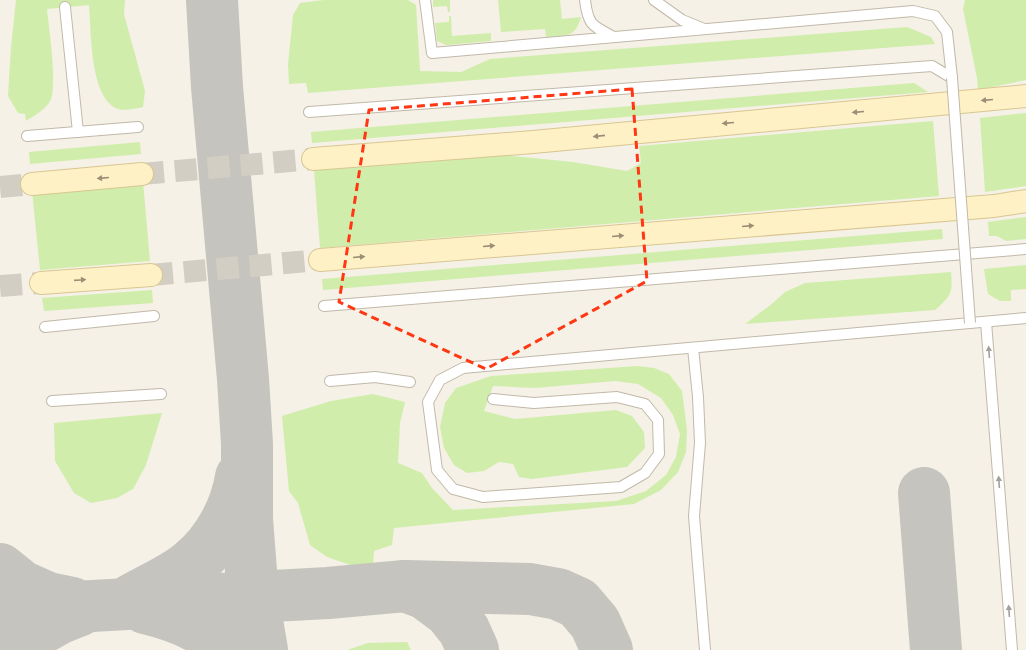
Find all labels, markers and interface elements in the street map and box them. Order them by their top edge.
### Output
one-way arrow [981,96,993,103]
one-way arrow [852,108,864,115]
one-way arrow [722,120,734,127]
one-way arrow [593,133,605,139]
one-way arrow [97,174,109,181]
one-way arrow [742,222,754,229]
one-way arrow [612,233,624,240]
one-way arrow [483,243,495,250]
one-way arrow [353,253,365,260]
one-way arrow [74,277,86,284]
one-way arrow [985,346,992,358]
one-way arrow [995,475,1002,488]
one-way arrow [1006,605,1012,617]

